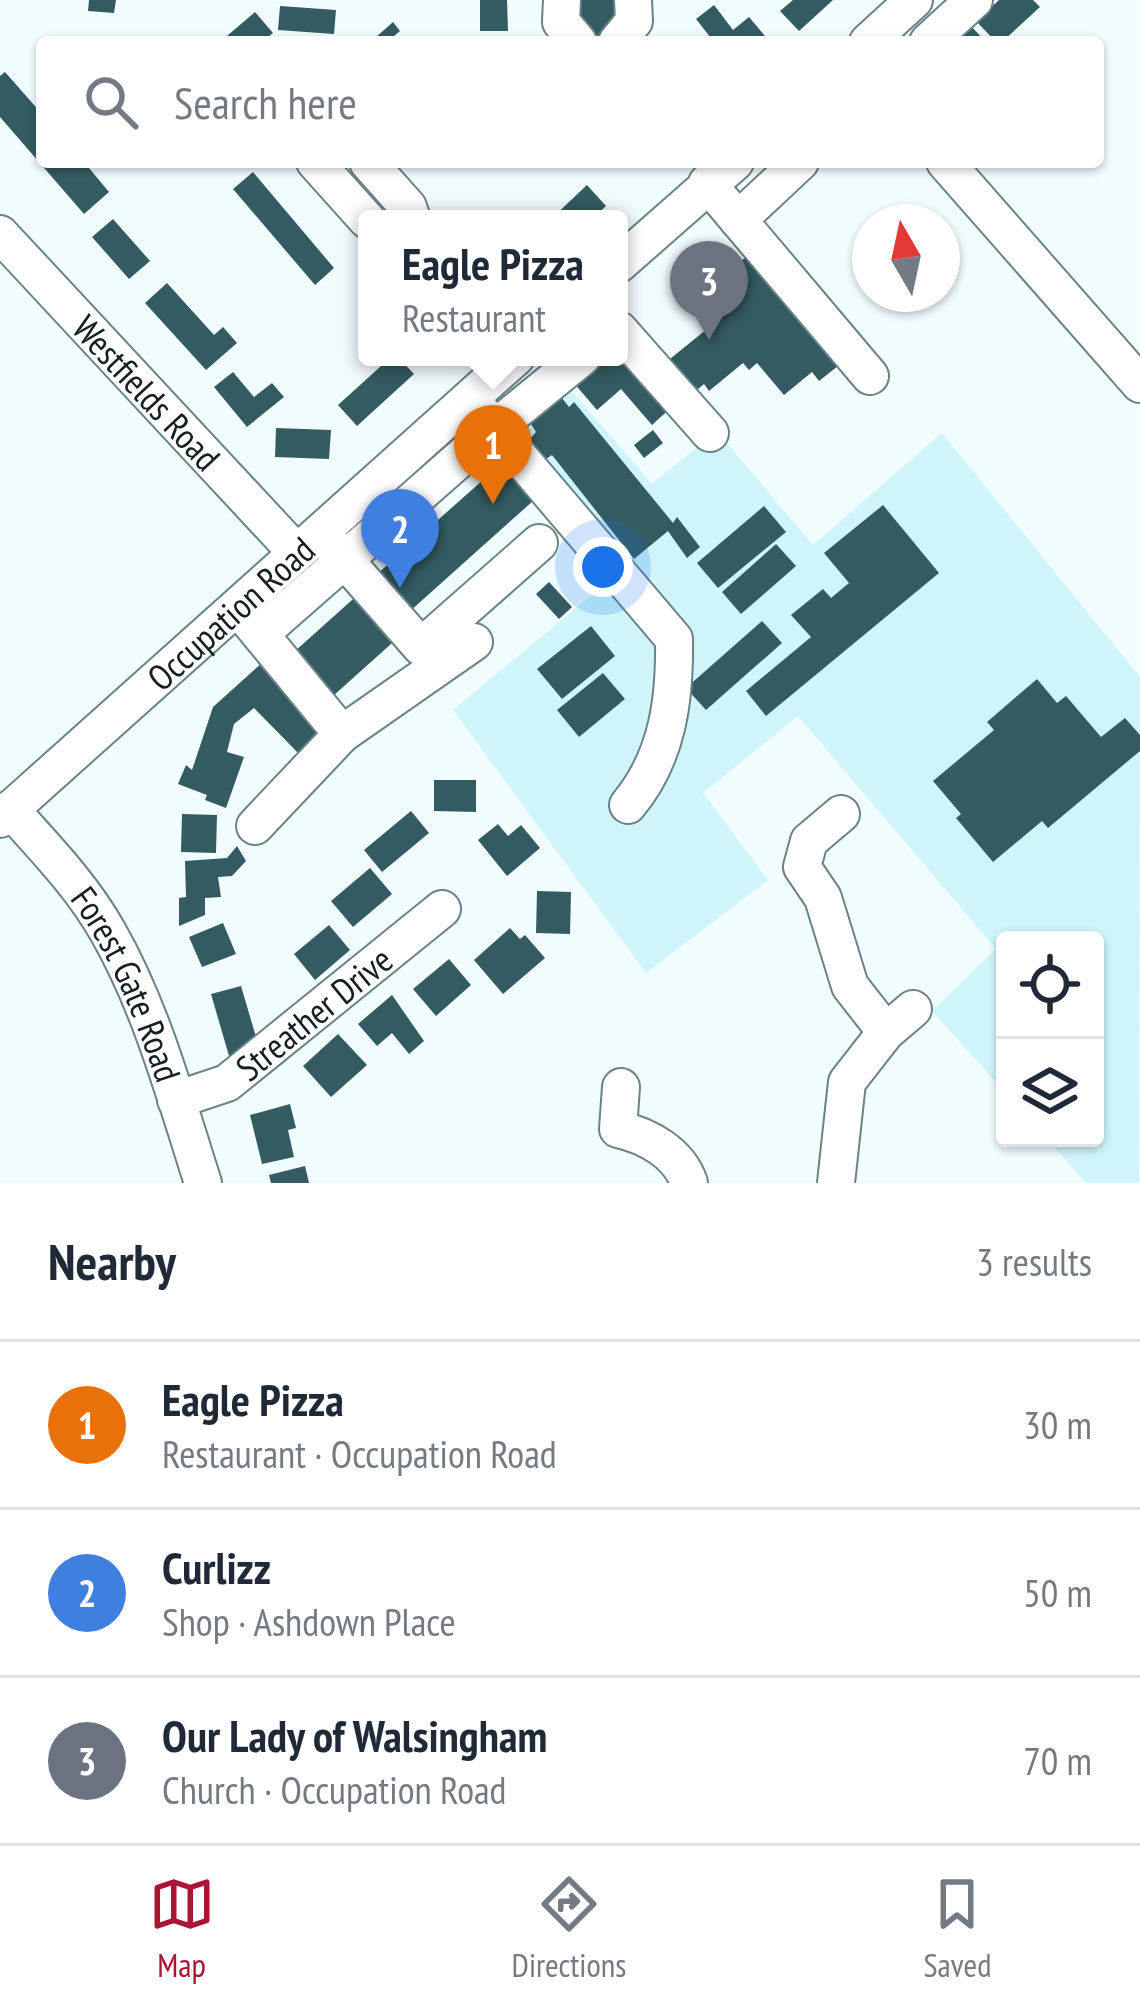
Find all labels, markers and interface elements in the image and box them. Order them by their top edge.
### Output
search box [36,36,1104,168]
icon: search [78,69,144,135]
text: Search here [174,73,357,131]
north arrow [852,204,960,312]
popup [358,210,628,366]
text: Eagle Pizza [402,234,584,292]
pin: 3 [670,241,748,340]
text: Restaurant [402,292,546,343]
street label: Westfields Road [63,304,231,480]
pin: 1 [454,405,532,504]
pin: 2 [361,489,439,588]
street label: Occupation Road [137,526,324,700]
your location [573,537,633,597]
street label: Forest Gate Road [62,877,193,1087]
map controls [996,931,1104,1147]
button: locate [996,931,1104,1039]
street label: Streather Drive [226,936,401,1090]
button: layers [996,1039,1104,1147]
text: Nearby [48,1228,176,1294]
text: 3 results [976,1236,1092,1287]
text: Eagle Pizza [162,1370,344,1428]
text: 1 [78,1399,96,1450]
text: 30 m [1023,1399,1092,1450]
text: Restaurant · Occupation Road [162,1428,557,1479]
text: Curlizz [162,1538,271,1596]
text: 2 [78,1567,96,1618]
text: 50 m [1023,1567,1092,1618]
text: Shop · Ashdown Place [162,1596,456,1647]
text: Our Lady of Walsingham [162,1706,547,1764]
text: 3 [78,1735,96,1786]
text: 70 m [1023,1735,1092,1786]
text: Church · Occupation Road [162,1764,507,1815]
tab: Map [149,1871,215,1986]
tab: Directions [512,1871,626,1986]
tab: Saved [923,1871,991,1986]

